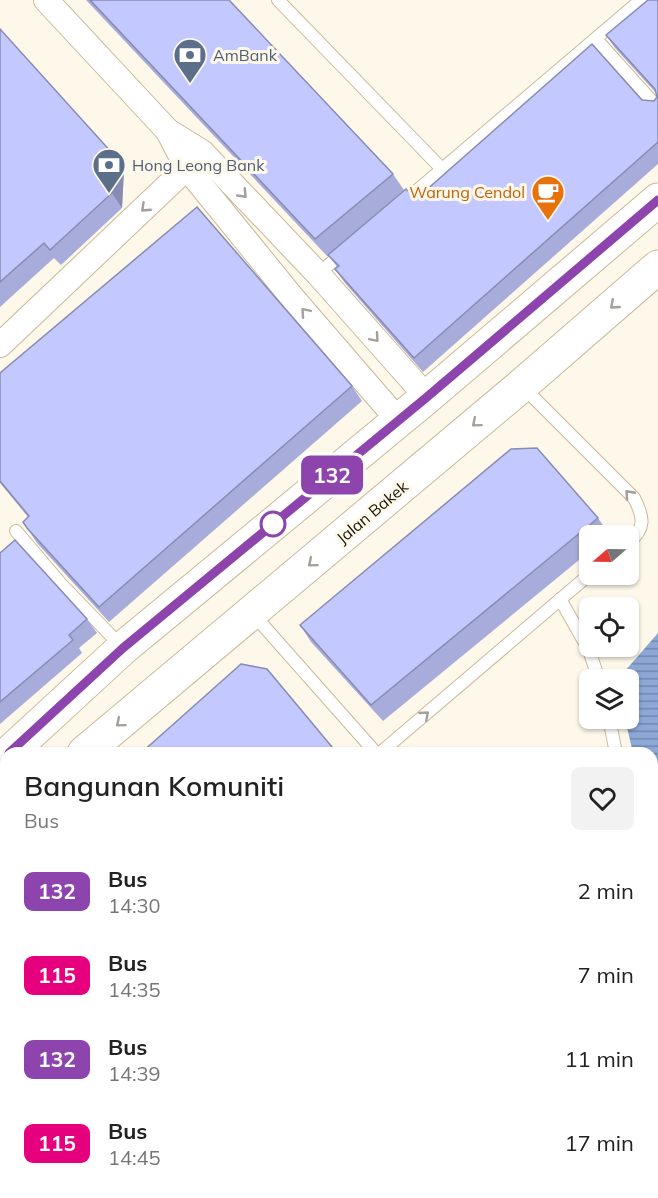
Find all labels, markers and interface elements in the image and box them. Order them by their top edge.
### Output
bank icon: AmBank [172,37,208,84]
place label: AmBank [213,45,278,65]
bank icon: Hong Leong Bank [91,147,127,194]
place label: Hong Leong Bank [132,155,265,175]
cafe icon: Warung Cendol [530,174,566,221]
place label: Warung Cendol [409,182,525,202]
one-way arrow [235,187,246,198]
one-way arrow [141,201,152,212]
one-way arrow [610,298,621,309]
one-way arrow [302,308,313,319]
one-way arrow [367,331,378,342]
one-way arrow [472,416,483,427]
line badge: 132 [298,456,366,494]
text: 132 [313,462,351,488]
street label: Jalan Bakek [332,476,412,548]
one-way arrow [625,490,636,501]
unlabelled marker [260,511,286,537]
north arrow [579,525,639,585]
map controls [579,525,639,729]
one-way arrow [308,556,319,567]
button: locate [579,597,639,657]
button: layers [579,669,639,729]
one-way arrow [418,711,429,722]
one-way arrow [116,715,127,726]
button: heart [571,767,634,830]
text: Bangunan Komuniti [24,768,284,803]
text: Bus [24,808,59,833]
text: Bus [108,865,147,893]
text: 2 min [578,877,634,905]
text: 132 [38,878,76,904]
text: 14:30 [108,893,161,918]
text: Bus [108,949,147,977]
text: 7 min [578,961,634,989]
text: 115 [38,962,76,988]
text: 14:35 [108,977,161,1002]
text: Bus [108,1033,147,1061]
text: 11 min [564,1045,634,1073]
text: 132 [38,1046,76,1072]
text: 14:39 [108,1061,161,1086]
text: Bus [108,1117,147,1145]
text: 17 min [564,1129,634,1157]
text: 115 [38,1130,76,1156]
text: 14:45 [108,1145,161,1170]

